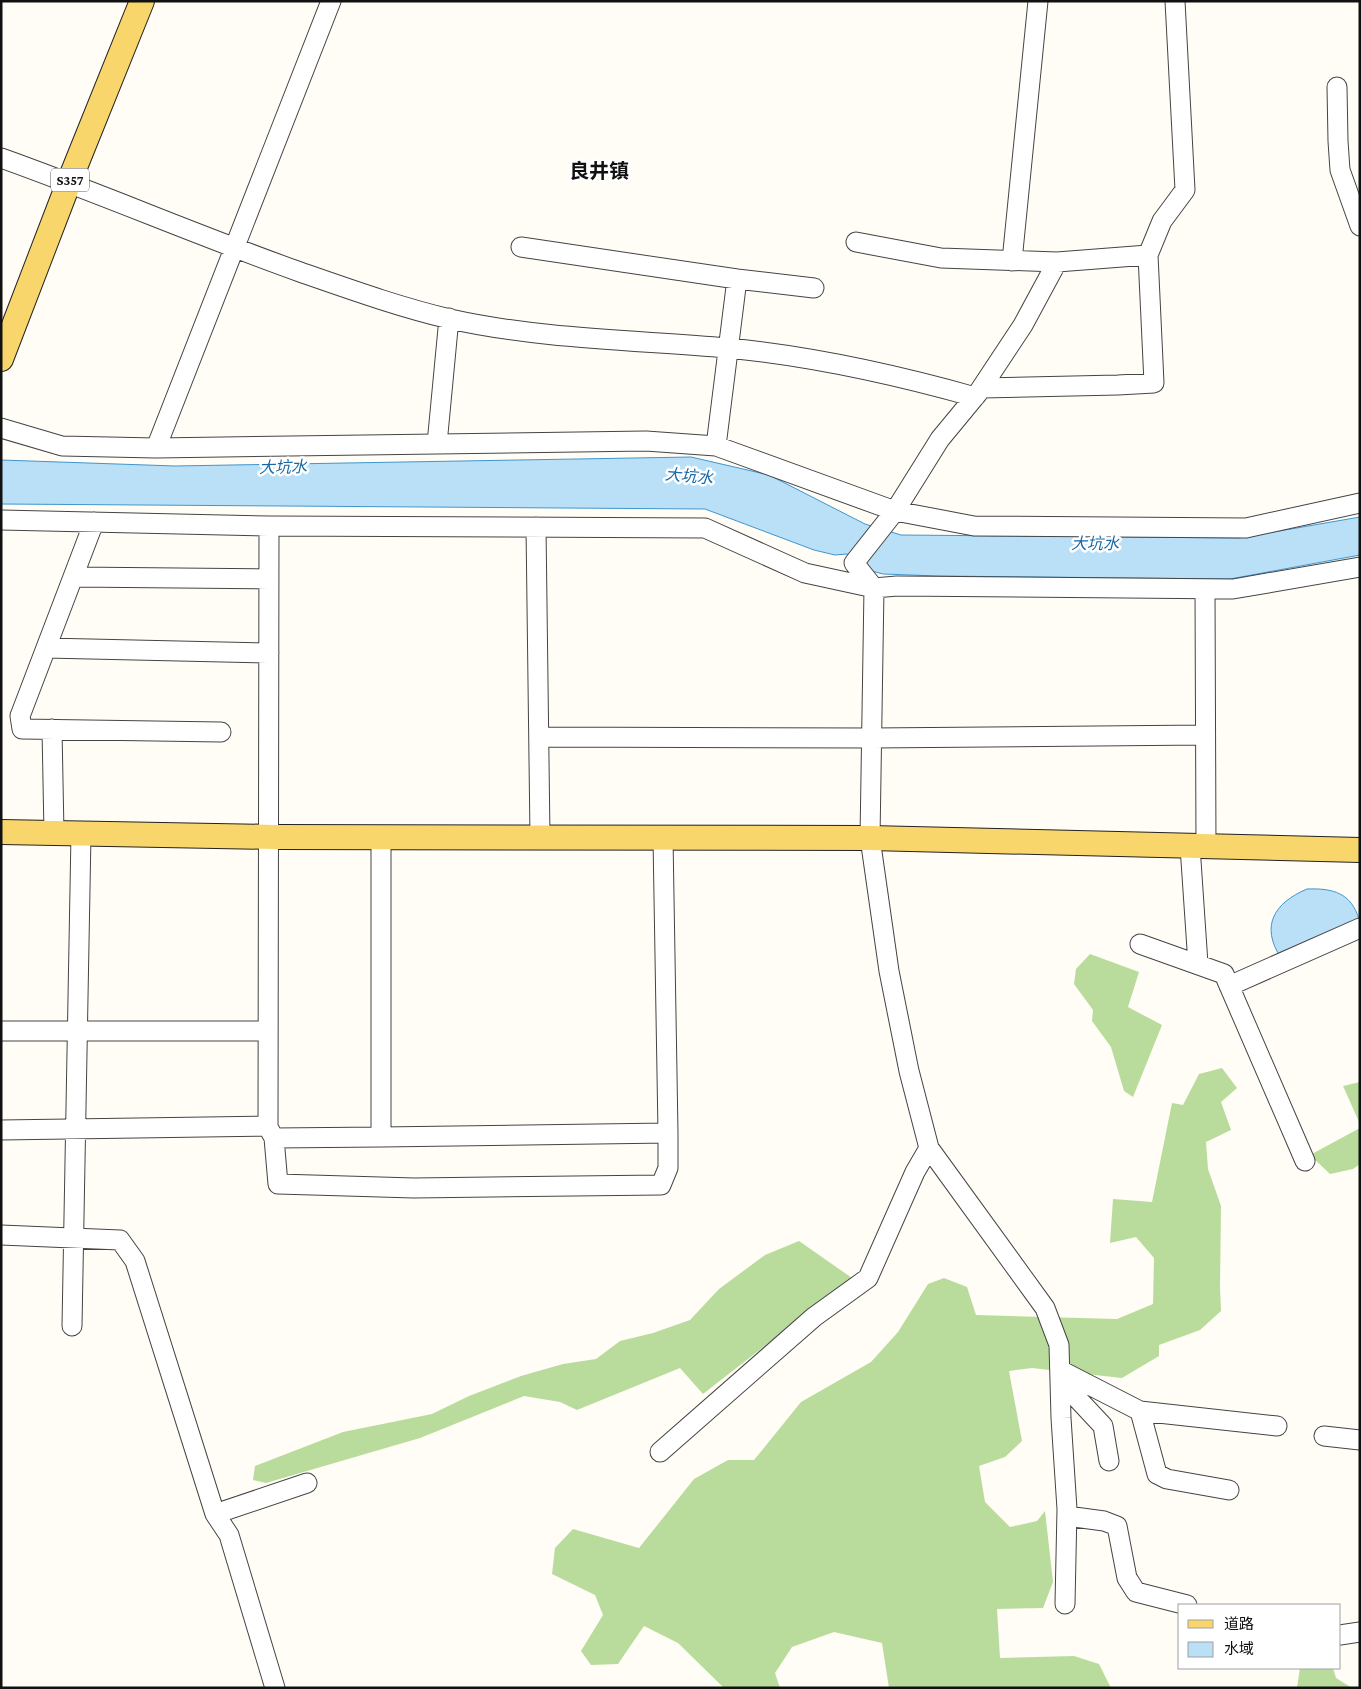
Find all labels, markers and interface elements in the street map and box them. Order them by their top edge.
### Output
district label: 良井镇 [569,160,629,182]
road number: S357 [51,168,89,192]
water label: 大坑水 [259,458,308,476]
water label: 大坑水 [664,465,715,487]
water label: 大坑水 [1071,535,1120,552]
legend [1178,1604,1341,1669]
text: 道路 [1224,1616,1254,1632]
text: 水域 [1224,1641,1254,1657]

